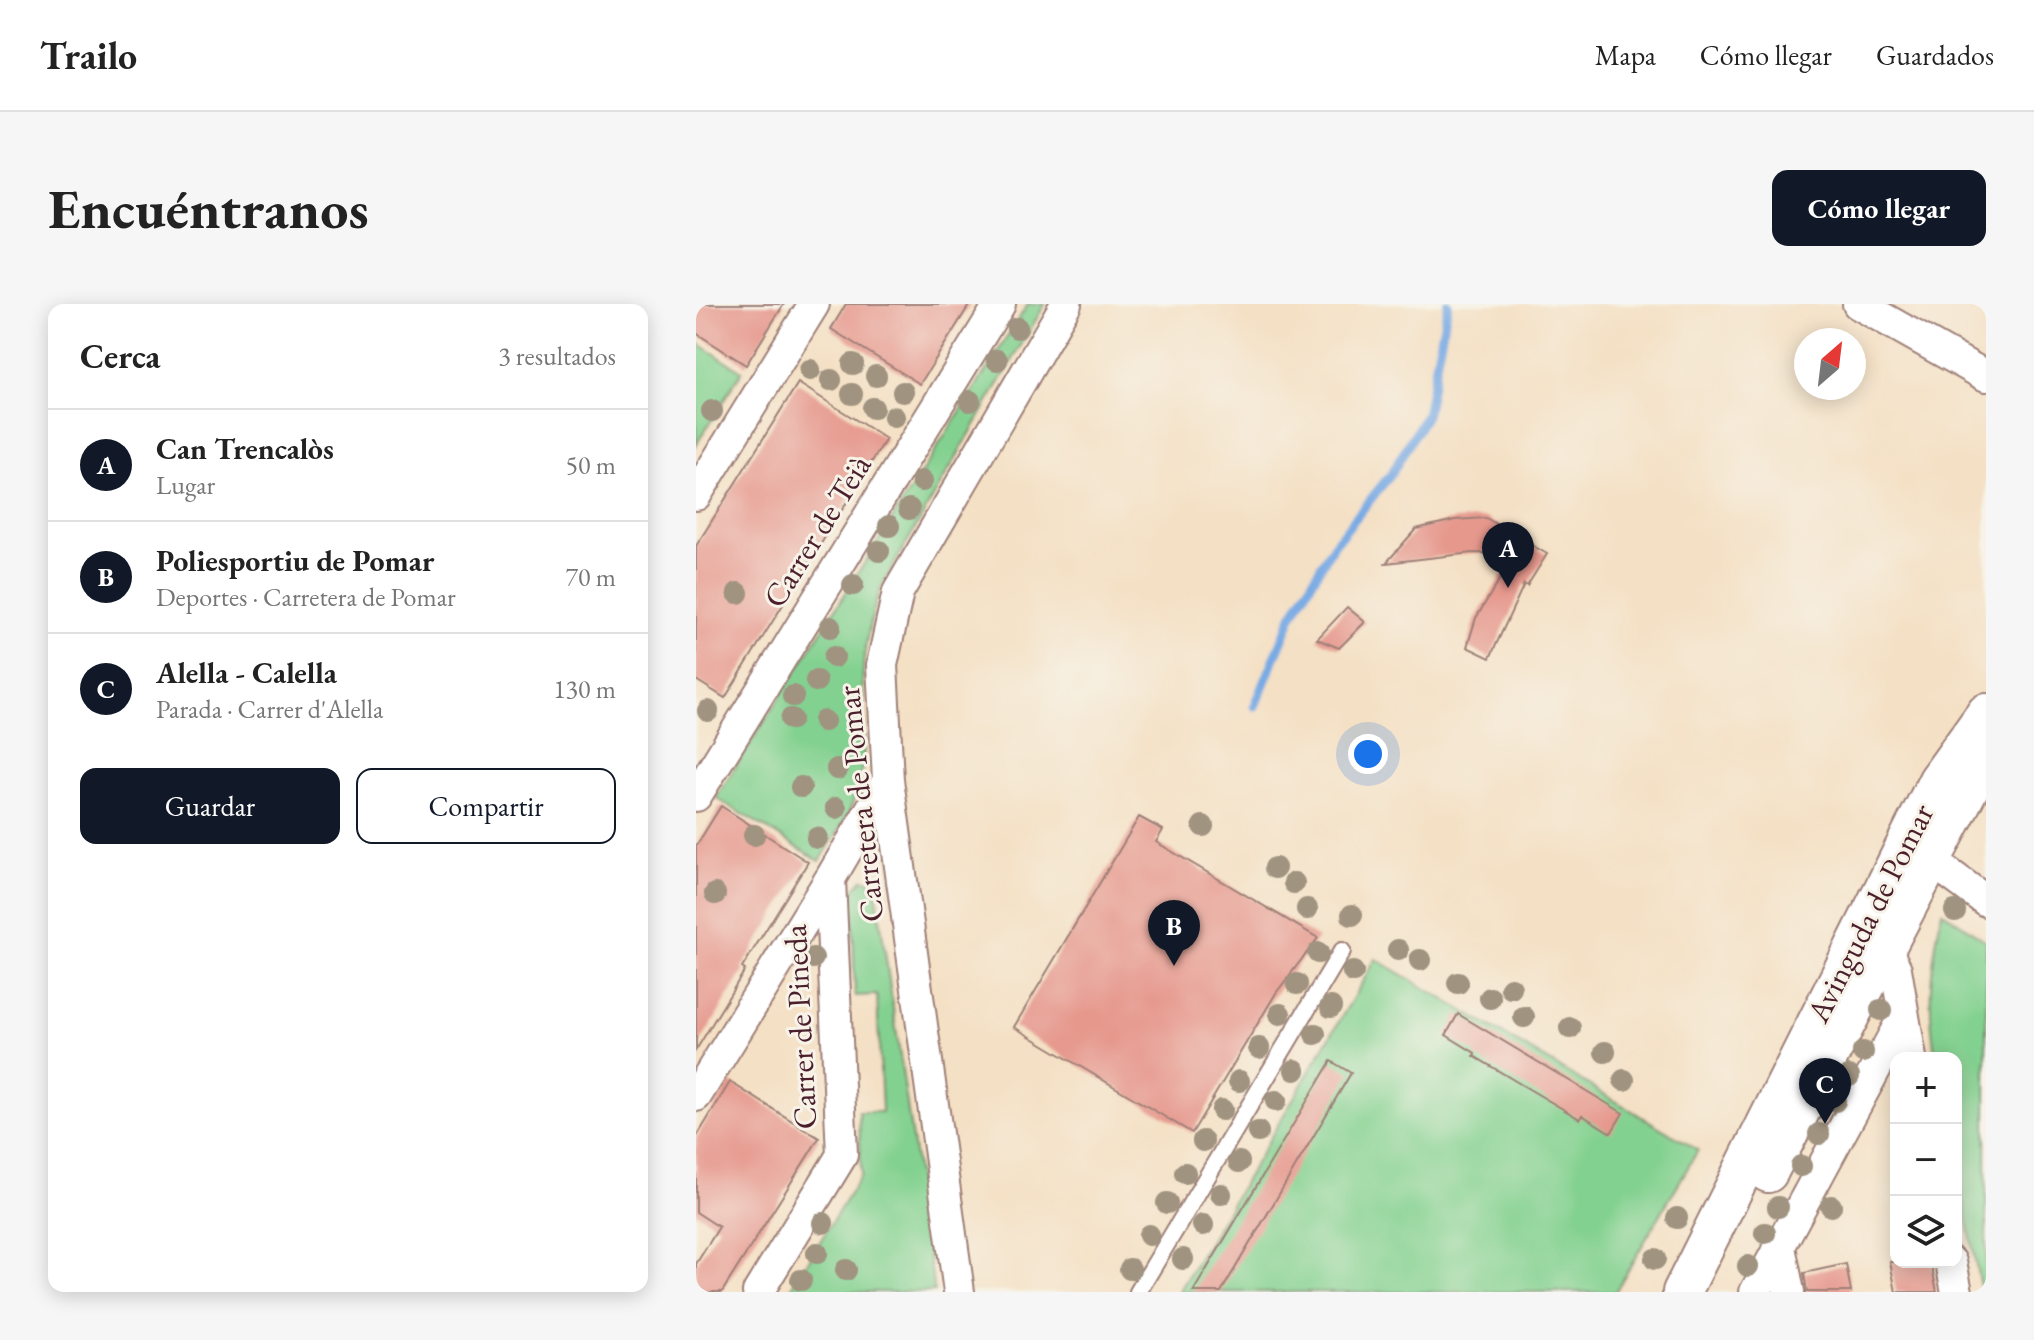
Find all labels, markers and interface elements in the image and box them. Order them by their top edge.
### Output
text: Trailo [40,31,137,80]
text: Mapa [1595,37,1656,73]
text: Cómo llegar [1700,37,1832,73]
text: Guardados [1876,37,1994,73]
button: Cómo llegar [1772,170,1986,246]
text: Encuéntranos [48,172,369,245]
north arrow [1794,328,1866,400]
text: Cerca [80,334,160,378]
text: 3 resultados [498,339,616,373]
text: Can Trencalòs [156,429,334,468]
street label: Carrer de Teià [753,446,881,615]
text: A [97,448,115,482]
text: 50 m [566,448,616,482]
text: Lugar [156,468,215,502]
pin: A [1482,522,1534,588]
text: Poliesportiu de Pomar [156,541,434,580]
text: B [98,560,114,594]
text: 70 m [566,560,616,594]
text: Deportes · Carretera de Pomar [156,580,456,614]
text: Alella - Calella [156,653,337,692]
text: C [97,672,115,706]
text: 130 m [553,672,616,706]
street label: Carretera de Pomar [827,684,893,924]
text: Parada · Carrer d'Alella [156,692,383,726]
your location [1348,734,1388,774]
button: Guardar [80,768,340,844]
button: Compartir [356,768,616,844]
street label: Avinguda de Pomar [1796,796,1943,1030]
pin: B [1148,900,1200,966]
street label: Carrer de Pineda [774,923,826,1130]
map controls [1890,1052,1962,1268]
button: + [1890,1052,1962,1124]
pin: C [1799,1058,1851,1124]
button: − [1890,1124,1962,1196]
button: layers [1890,1196,1962,1268]

